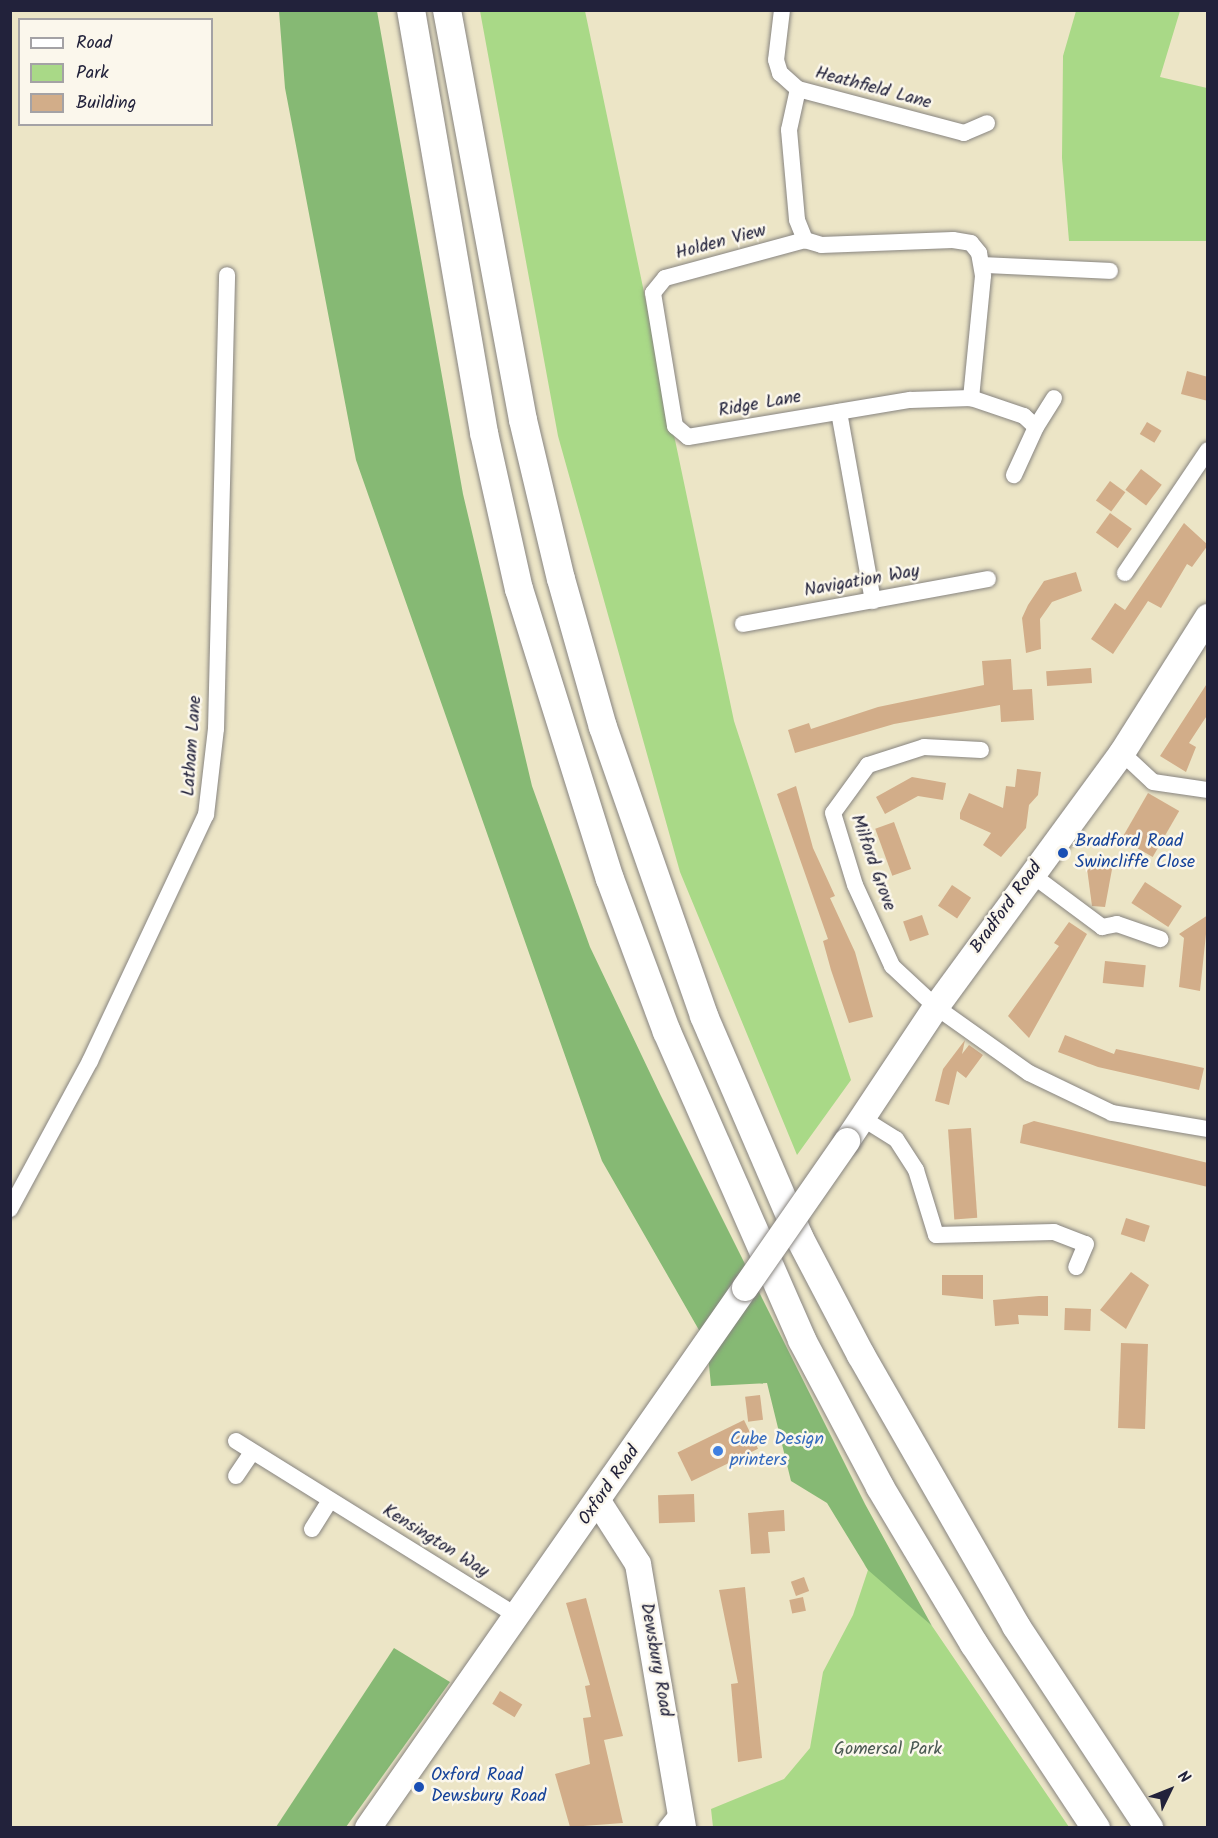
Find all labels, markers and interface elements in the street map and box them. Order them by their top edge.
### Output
legend [18,18,213,126]
text: Road [76,29,112,58]
text: Park [76,59,109,88]
street label: Heathfield Lane [813,63,933,115]
text: Building [76,89,136,118]
street label: Holden View [673,221,769,265]
street label: Ridge Lane [717,387,803,423]
street label: Navigation Way [803,561,921,603]
street label: Latham Lane [179,695,207,797]
street label: Milford Grove [845,812,899,914]
place label: Bradford Road Swincliffe Close [1075,832,1195,874]
marker: Bradford Road Swincliffe Close [1056,846,1070,860]
street label: Bradford Road [967,858,1047,958]
place label: Cube Design printers [730,1430,824,1472]
street label: Oxford Road [575,1442,645,1530]
marker: Cube Design printers [711,1444,725,1458]
street label: Kensington Way [378,1501,492,1583]
street label: Dewsbury Road [634,1601,676,1719]
park label: Gomersal Park [834,1739,942,1761]
north arrow [1140,1760,1200,1820]
text: N [1171,1765,1196,1790]
place label: Oxford Road Dewsbury Road [431,1766,546,1808]
marker: Oxford Road Dewsbury Road [412,1780,426,1794]

